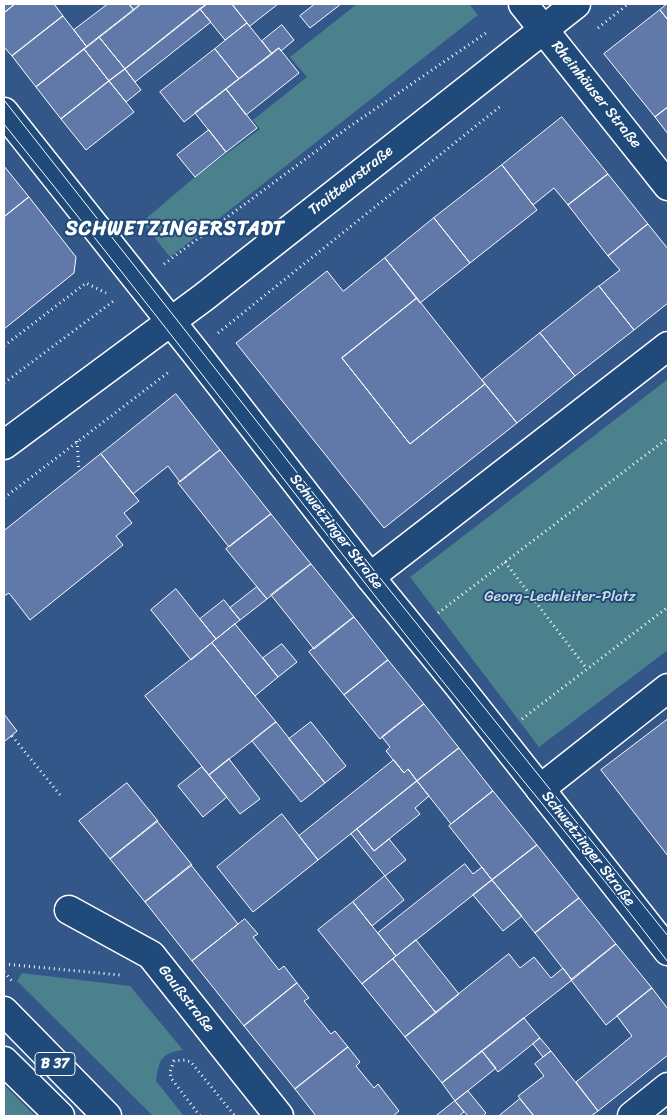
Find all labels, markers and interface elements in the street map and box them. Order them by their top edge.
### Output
street label: Rheinhäuser Straße [547,38,645,152]
street label: Traitteurstraße [305,142,397,220]
district label: SCHWETZINGERSTADT [64,218,286,242]
street label: Schwetzinger Straße [285,471,387,593]
park label: Georg-Lechleiter-Platz [484,588,636,606]
street label: Schwetzinger Straße [537,788,639,910]
street label: Gaußstraße [154,962,218,1036]
road number: B 37 [35,1052,75,1076]

